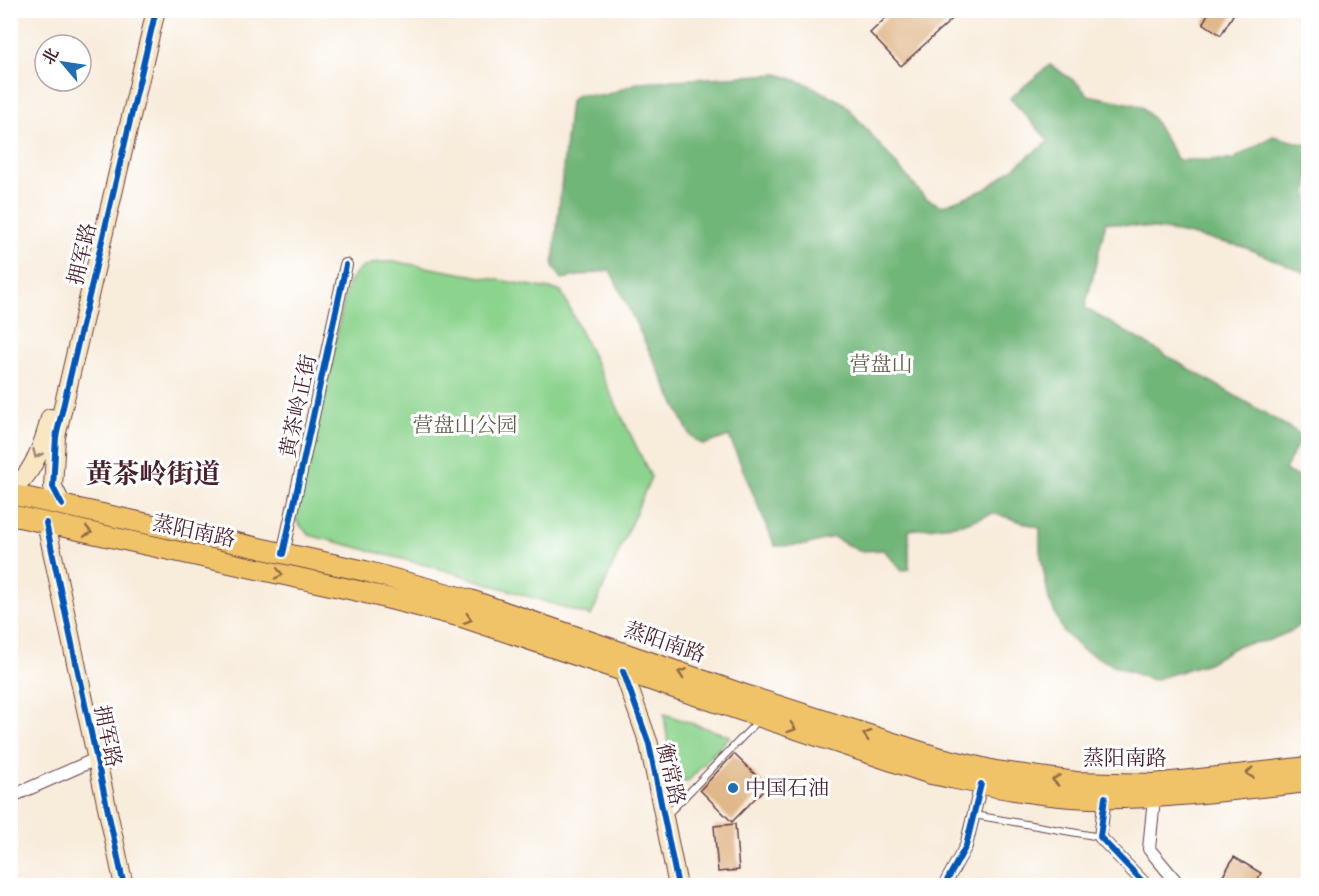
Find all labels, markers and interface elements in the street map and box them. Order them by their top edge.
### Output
north arrow [33,33,93,93]
text: 北 [38,44,63,68]
street label: 拥军路 [62,220,102,288]
park label: 营盘山 [850,351,913,377]
street label: 黄茶岭正街 [274,352,322,460]
park label: 营盘山公园 [413,412,518,438]
one-way arrow [32,448,44,459]
district label: 黄茶岭街道 [86,457,221,490]
street label: 蒸阳南路 [150,510,238,552]
one-way arrow [83,525,93,538]
one-way arrow [273,566,283,579]
one-way arrow [462,612,473,624]
street label: 蒸阳南路 [621,616,709,668]
one-way arrow [677,668,688,681]
street label: 拥军路 [89,702,127,770]
one-way arrow [786,721,797,733]
one-way arrow [862,729,873,742]
street label: 衡常路 [651,740,691,808]
street label: 蒸阳南路 [1083,745,1167,771]
one-way arrow [1246,766,1255,779]
one-way arrow [1052,774,1061,786]
place label: 中国石油 [745,775,829,801]
marker: 中国石油 [726,781,740,795]

